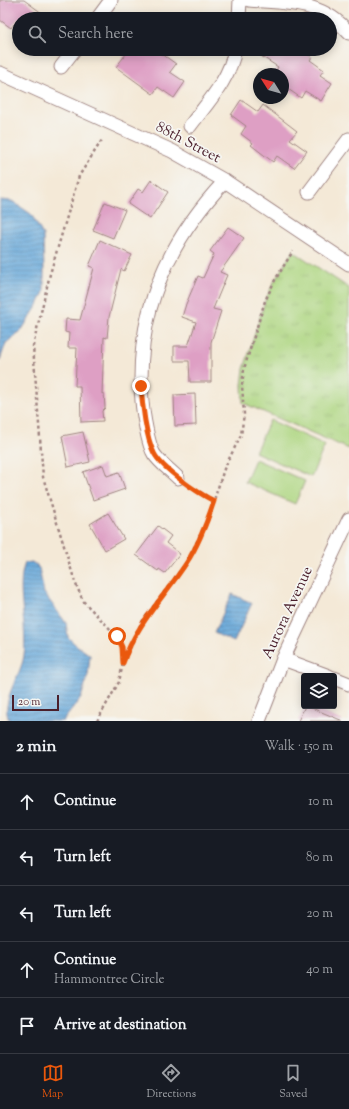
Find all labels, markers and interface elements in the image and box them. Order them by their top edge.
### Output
search box [12,12,337,56]
icon: search [26,23,48,45]
text: Search here [58,24,133,45]
north arrow [253,68,289,104]
street label: 88th Street [152,117,224,169]
route end [132,377,150,395]
street label: Aurora Avenue [257,563,319,663]
route start [108,627,126,645]
map controls [301,673,337,709]
button: layers [301,673,337,709]
scale bar [12,693,59,712]
text: 20 m [18,694,40,710]
text: 2 min [16,735,57,759]
text: Walk · 150 m [264,738,333,756]
icon: ahead [16,791,38,813]
text: Continue [54,791,116,812]
text: 10 m [308,793,333,811]
icon: left [16,847,38,869]
text: Turn left [54,847,111,868]
text: 80 m [306,849,333,867]
icon: left [16,903,38,925]
text: Turn left [54,903,111,924]
text: 20 m [307,905,333,923]
text: Continue [54,950,116,971]
icon: ahead [16,959,38,981]
text: 40 m [306,961,333,979]
text: Hammontree Circle [54,971,165,989]
icon: arrive [16,1015,38,1037]
text: Arrive at destination [54,1015,187,1036]
tab: Map [42,1062,64,1102]
tab: Directions [147,1062,196,1102]
tab: Saved [279,1062,307,1102]

